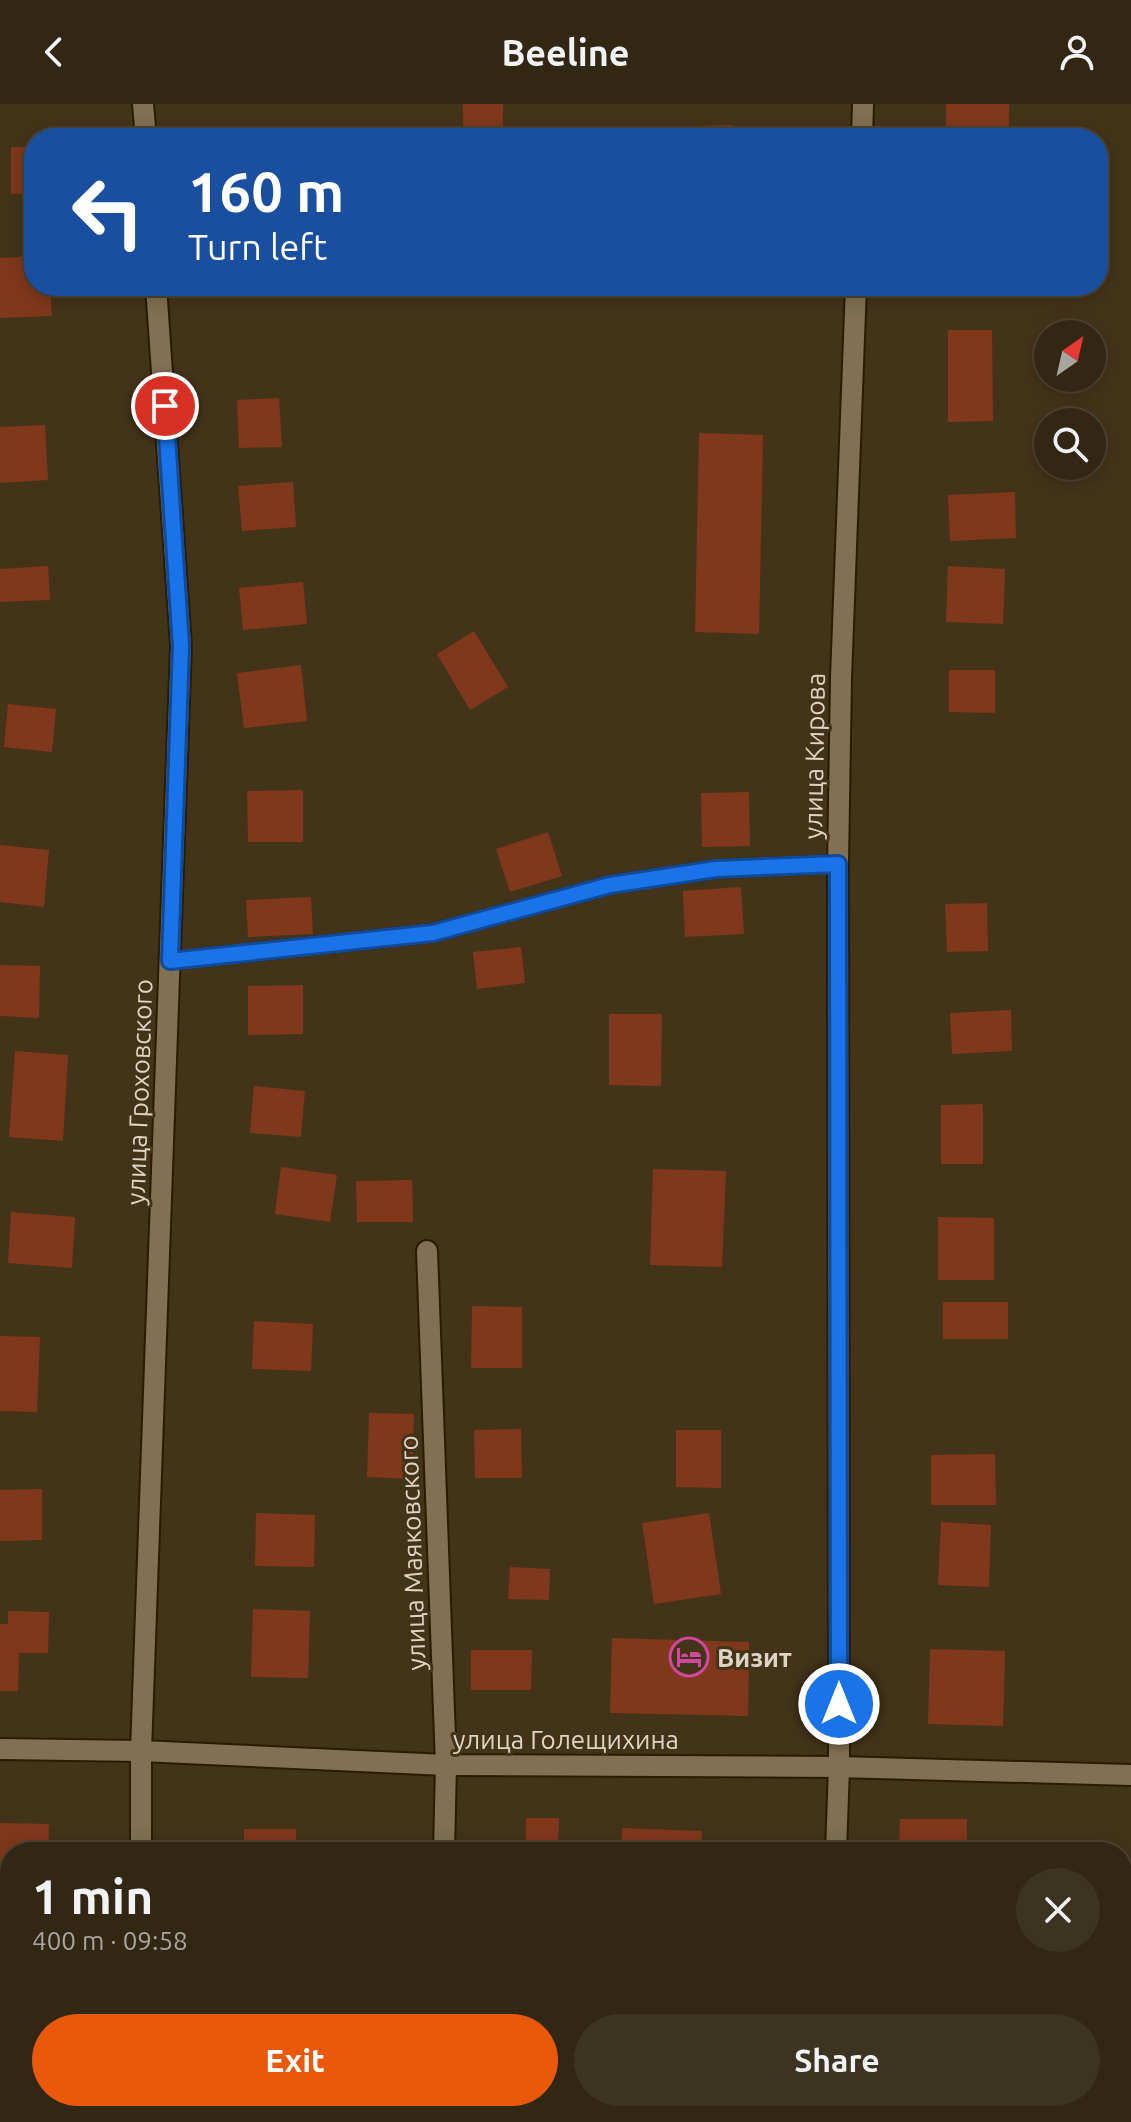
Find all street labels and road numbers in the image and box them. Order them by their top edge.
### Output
street label: улица Кирова [798,673,830,839]
street label: улица Гроховского [121,978,157,1206]
street label: улица Маяковского [393,1435,431,1671]
street label: улица Голещихина [453,1725,679,1754]

